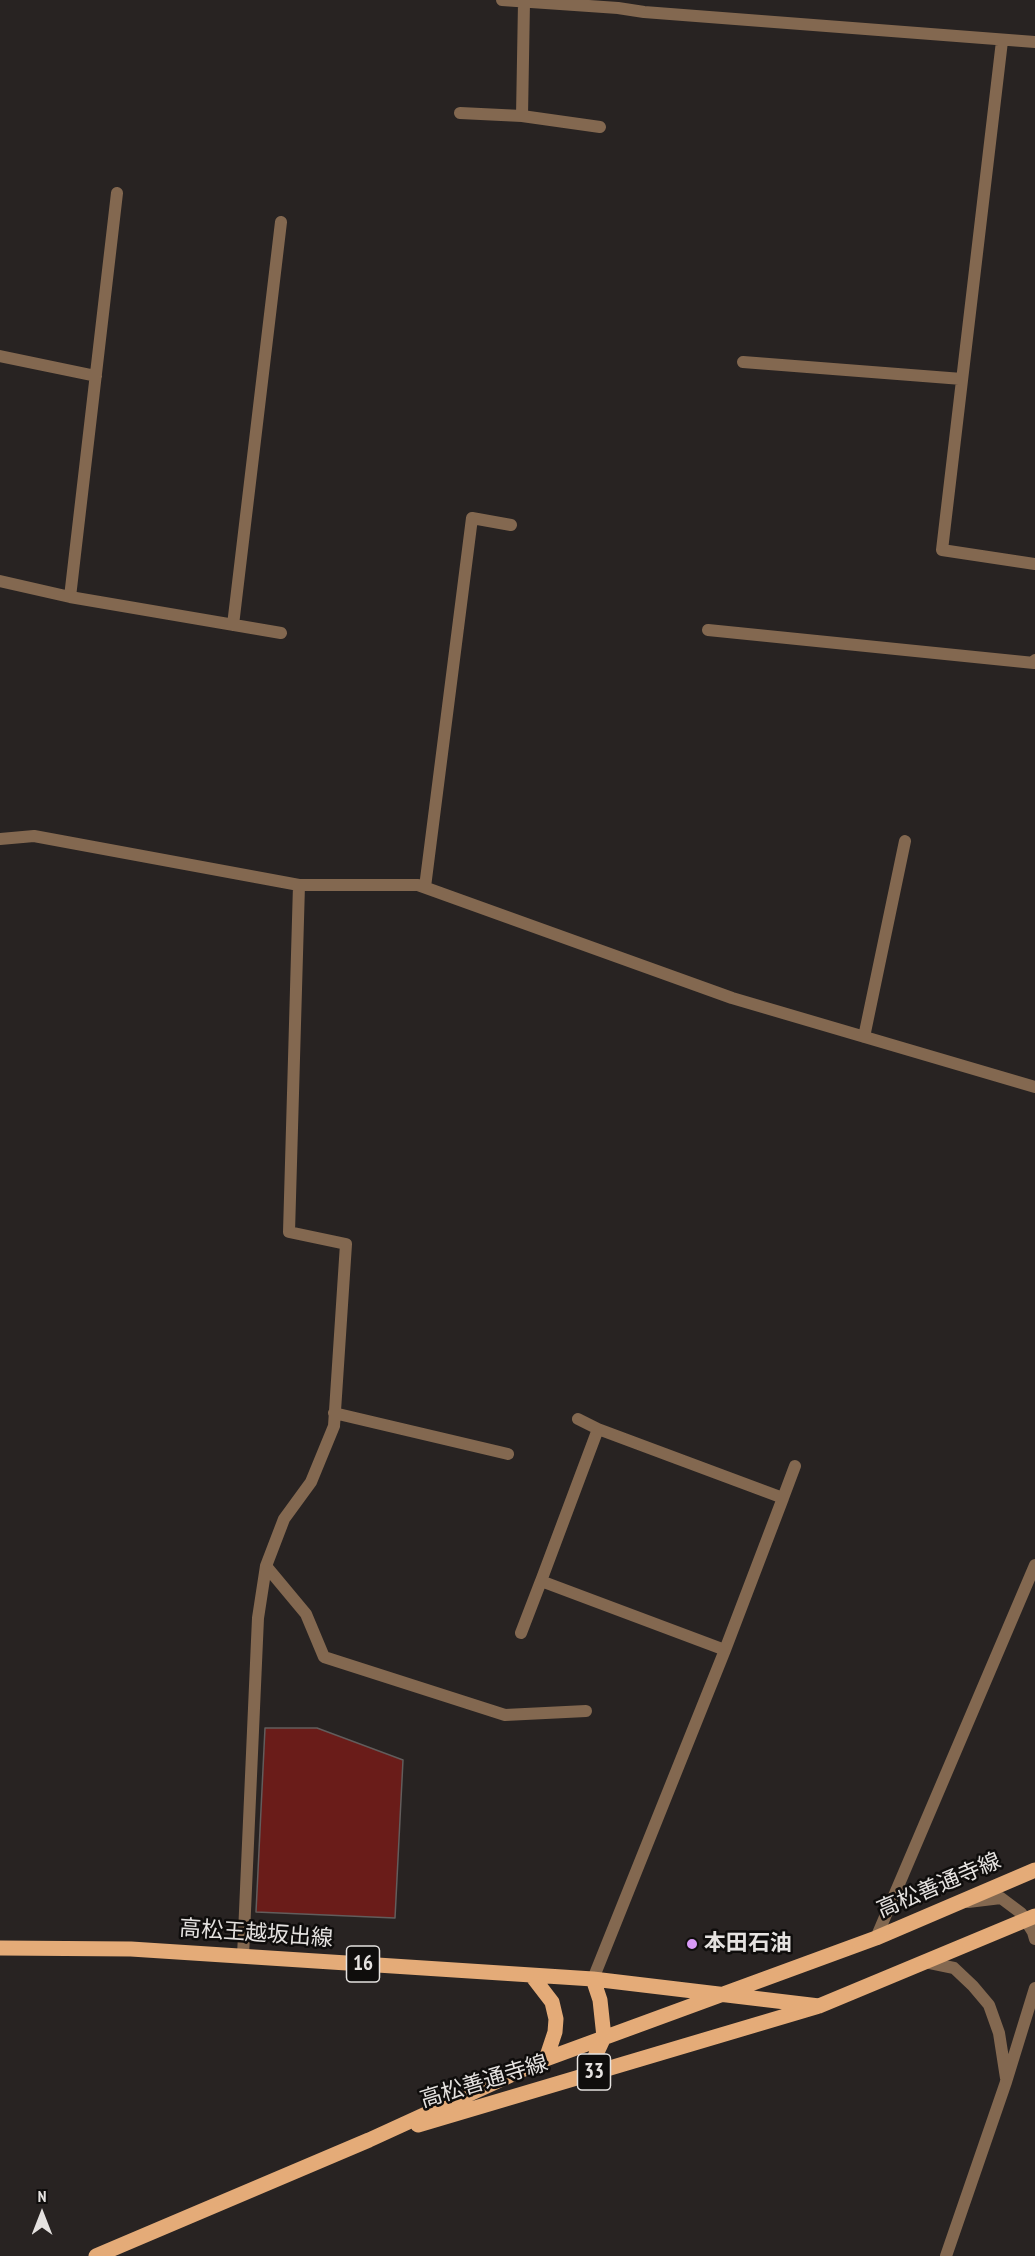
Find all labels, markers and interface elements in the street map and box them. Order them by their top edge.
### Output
street label: 高松善通寺線 [873,1848,1005,1924]
street label: 高松王越坂出線 [178,1915,334,1953]
place label: 本田石油 [704,1931,792,1957]
marker: 本田石油 [685,1937,699,1951]
road number: 16 [346,1946,380,1982]
street label: 高松善通寺線 [417,2050,551,2114]
road number: 33 [578,2054,610,2090]
north arrow [12,2184,72,2244]
text: N [38,2186,46,2206]

